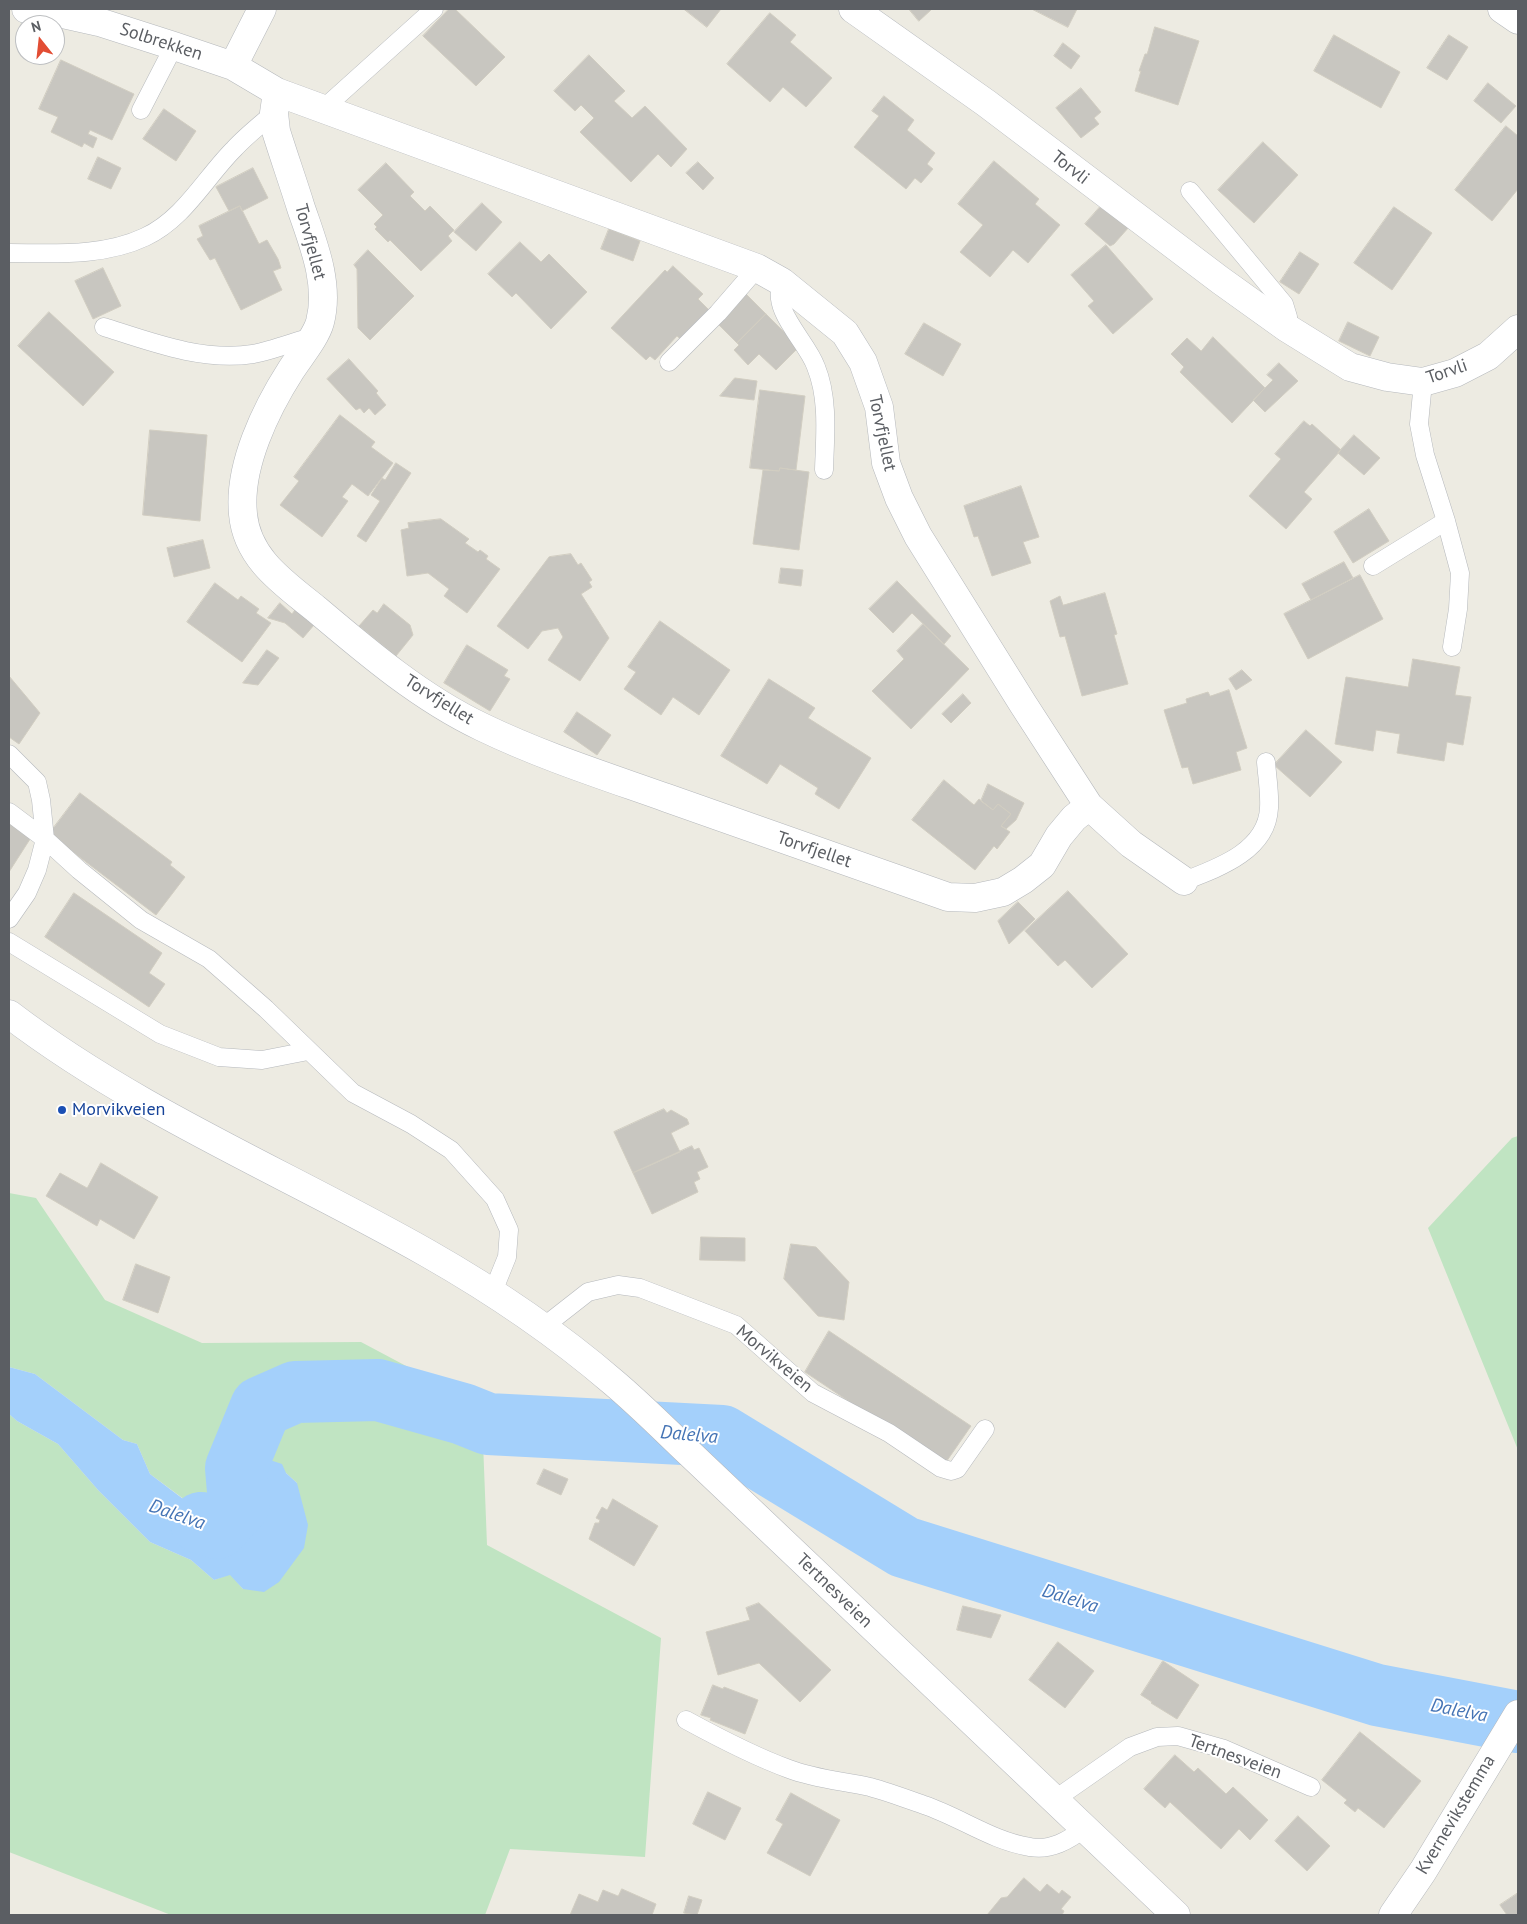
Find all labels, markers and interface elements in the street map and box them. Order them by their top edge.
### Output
north arrow [15,15,65,65]
text: N [29,17,43,36]
street label: Solbrekken [117,19,205,65]
street label: Torvli [1047,146,1093,190]
street label: Torvfjellet [290,202,330,282]
street label: Torvli [1424,355,1470,389]
street label: Torvfjellet [863,393,901,473]
street label: Torvfjellet [400,670,478,730]
street label: Torvfjellet [774,827,854,873]
place label: Morvikveien [72,1099,165,1121]
marker: Morvikveien [56,1104,68,1116]
street label: Morvikveien [731,1321,817,1397]
water label: Dalelva [659,1421,719,1449]
water label: Dalelva [146,1495,208,1535]
street label: Tertnesveien [791,1549,877,1633]
water label: Dalelva [1039,1580,1101,1618]
water label: Dalelva [1429,1694,1489,1728]
street label: Tertnesveien [1185,1730,1285,1784]
street label: Kvernevikstemma [1412,1751,1500,1879]

